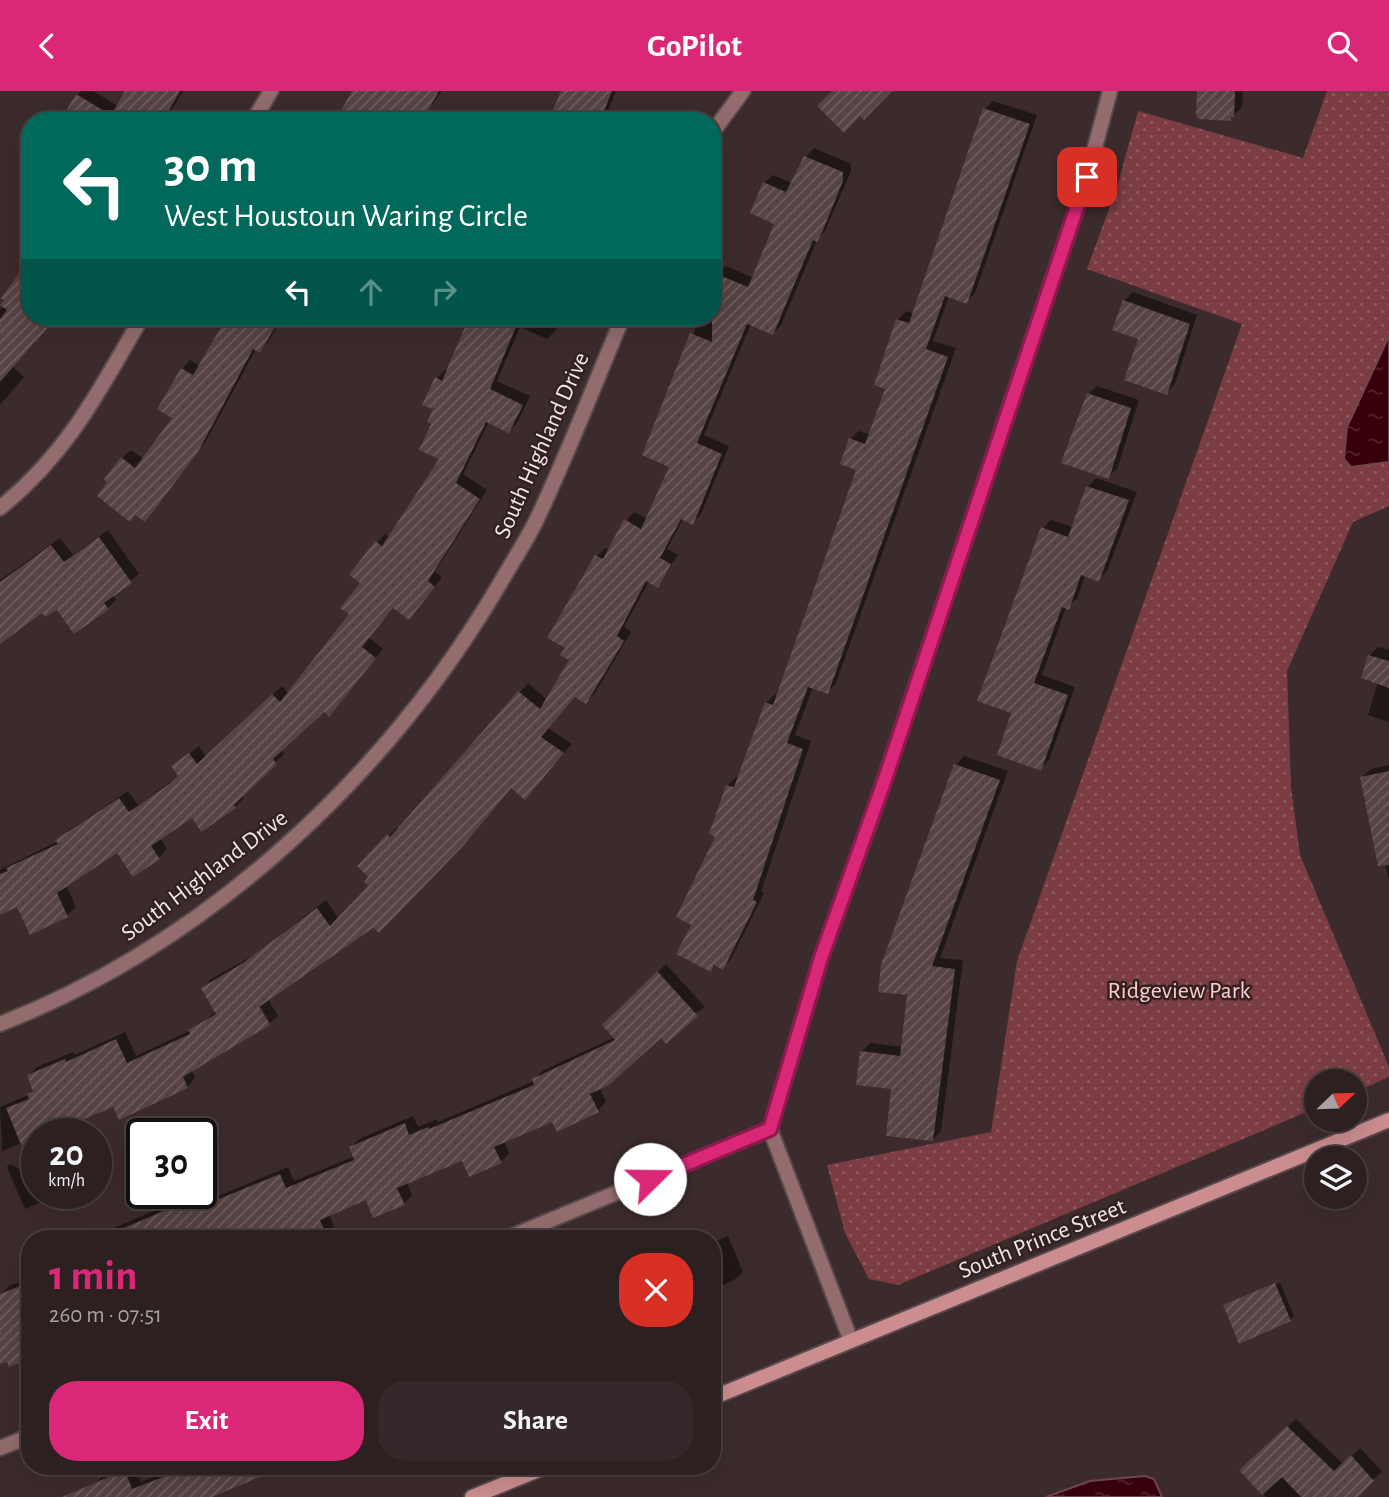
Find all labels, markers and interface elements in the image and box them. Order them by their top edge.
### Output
icon: back [28,27,66,65]
icon: search [1323,27,1361,65]
text: GoPilot [647,30,742,62]
icon: left [49,140,140,231]
text: 30 m [164,142,258,191]
pin [1057,147,1117,207]
icon: arrive [1068,158,1106,196]
text: West Houstoun Waring Circle [164,200,528,232]
icon: left [279,273,317,311]
icon: ahead [352,273,390,311]
icon: right [425,273,463,311]
street label: South Highland Drive [490,349,594,542]
street label: South Highland Drive [117,806,292,946]
park label: Ridgeview Park [1108,979,1250,1003]
north arrow [1304,1069,1367,1132]
map controls [1304,1069,1367,1209]
speed limit sign: 30 [126,1118,217,1209]
text: 20 [49,1137,84,1172]
position arrow [613,1142,687,1216]
button: layers [1304,1146,1367,1209]
text: km/h [48,1172,85,1190]
street label: South Prince Street [955,1194,1130,1283]
button: close [619,1253,693,1327]
text: 1 min [49,1255,138,1297]
text: 260 m · 07:51 [49,1304,162,1327]
button: Exit [49,1381,364,1461]
button: Share [378,1381,693,1461]

